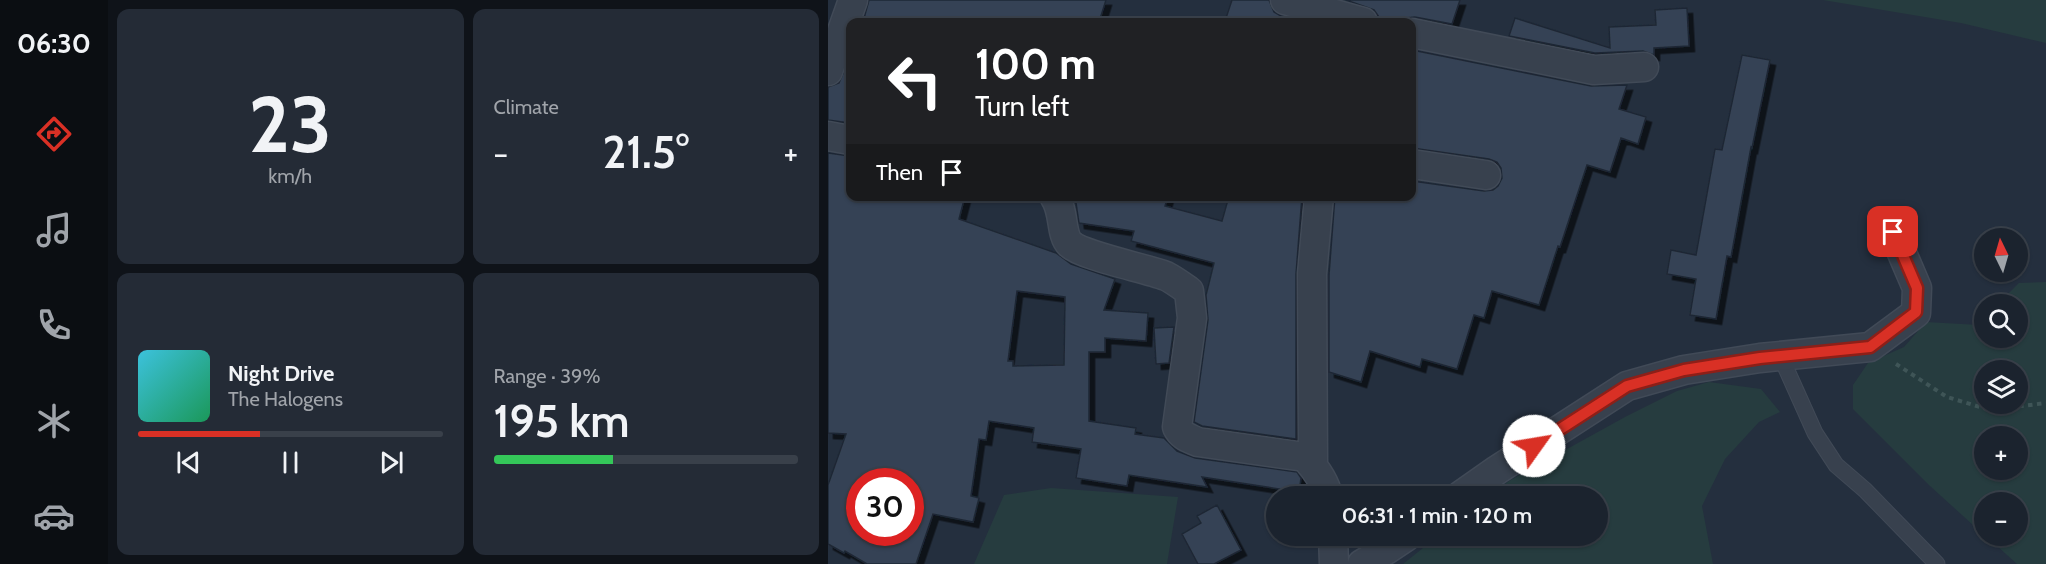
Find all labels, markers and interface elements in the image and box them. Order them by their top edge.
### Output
text: 06:30 [17,27,91,60]
text: 100 m [975,38,1096,90]
icon: left [876,42,954,120]
text: 23 [249,77,332,172]
text: Turn left [975,90,1069,123]
text: Climate [494,95,559,119]
icon: directions [33,113,75,155]
text: 21.5° [602,125,689,179]
text: − [494,133,508,173]
text: + [783,133,798,173]
icon: arrive [935,156,968,189]
text: Then [876,159,923,186]
text: km/h [268,164,312,188]
pin [1867,206,1918,257]
icon: music [33,209,75,251]
icon: arrive [1876,215,1909,248]
north arrow [1974,228,2028,282]
map controls [1974,228,2028,546]
button: search [1974,294,2028,348]
icon: phone [33,304,75,346]
text: Night Drive [228,360,334,387]
button: layers [1974,360,2028,414]
text: Range · 39% [494,364,600,388]
text: The Halogens [228,387,343,411]
text: 195 km [494,394,630,448]
icon: climate [33,400,75,442]
position arrow [1502,414,1566,478]
button: + [1974,426,2028,480]
icon: previous [172,446,205,479]
icon: pause [274,446,307,479]
icon: next [375,446,408,479]
speed limit sign: 30 [846,468,924,546]
button: − [1974,492,2028,546]
icon: car [33,495,75,537]
text: 06:31 · 1 min · 120 m [1342,502,1532,529]

